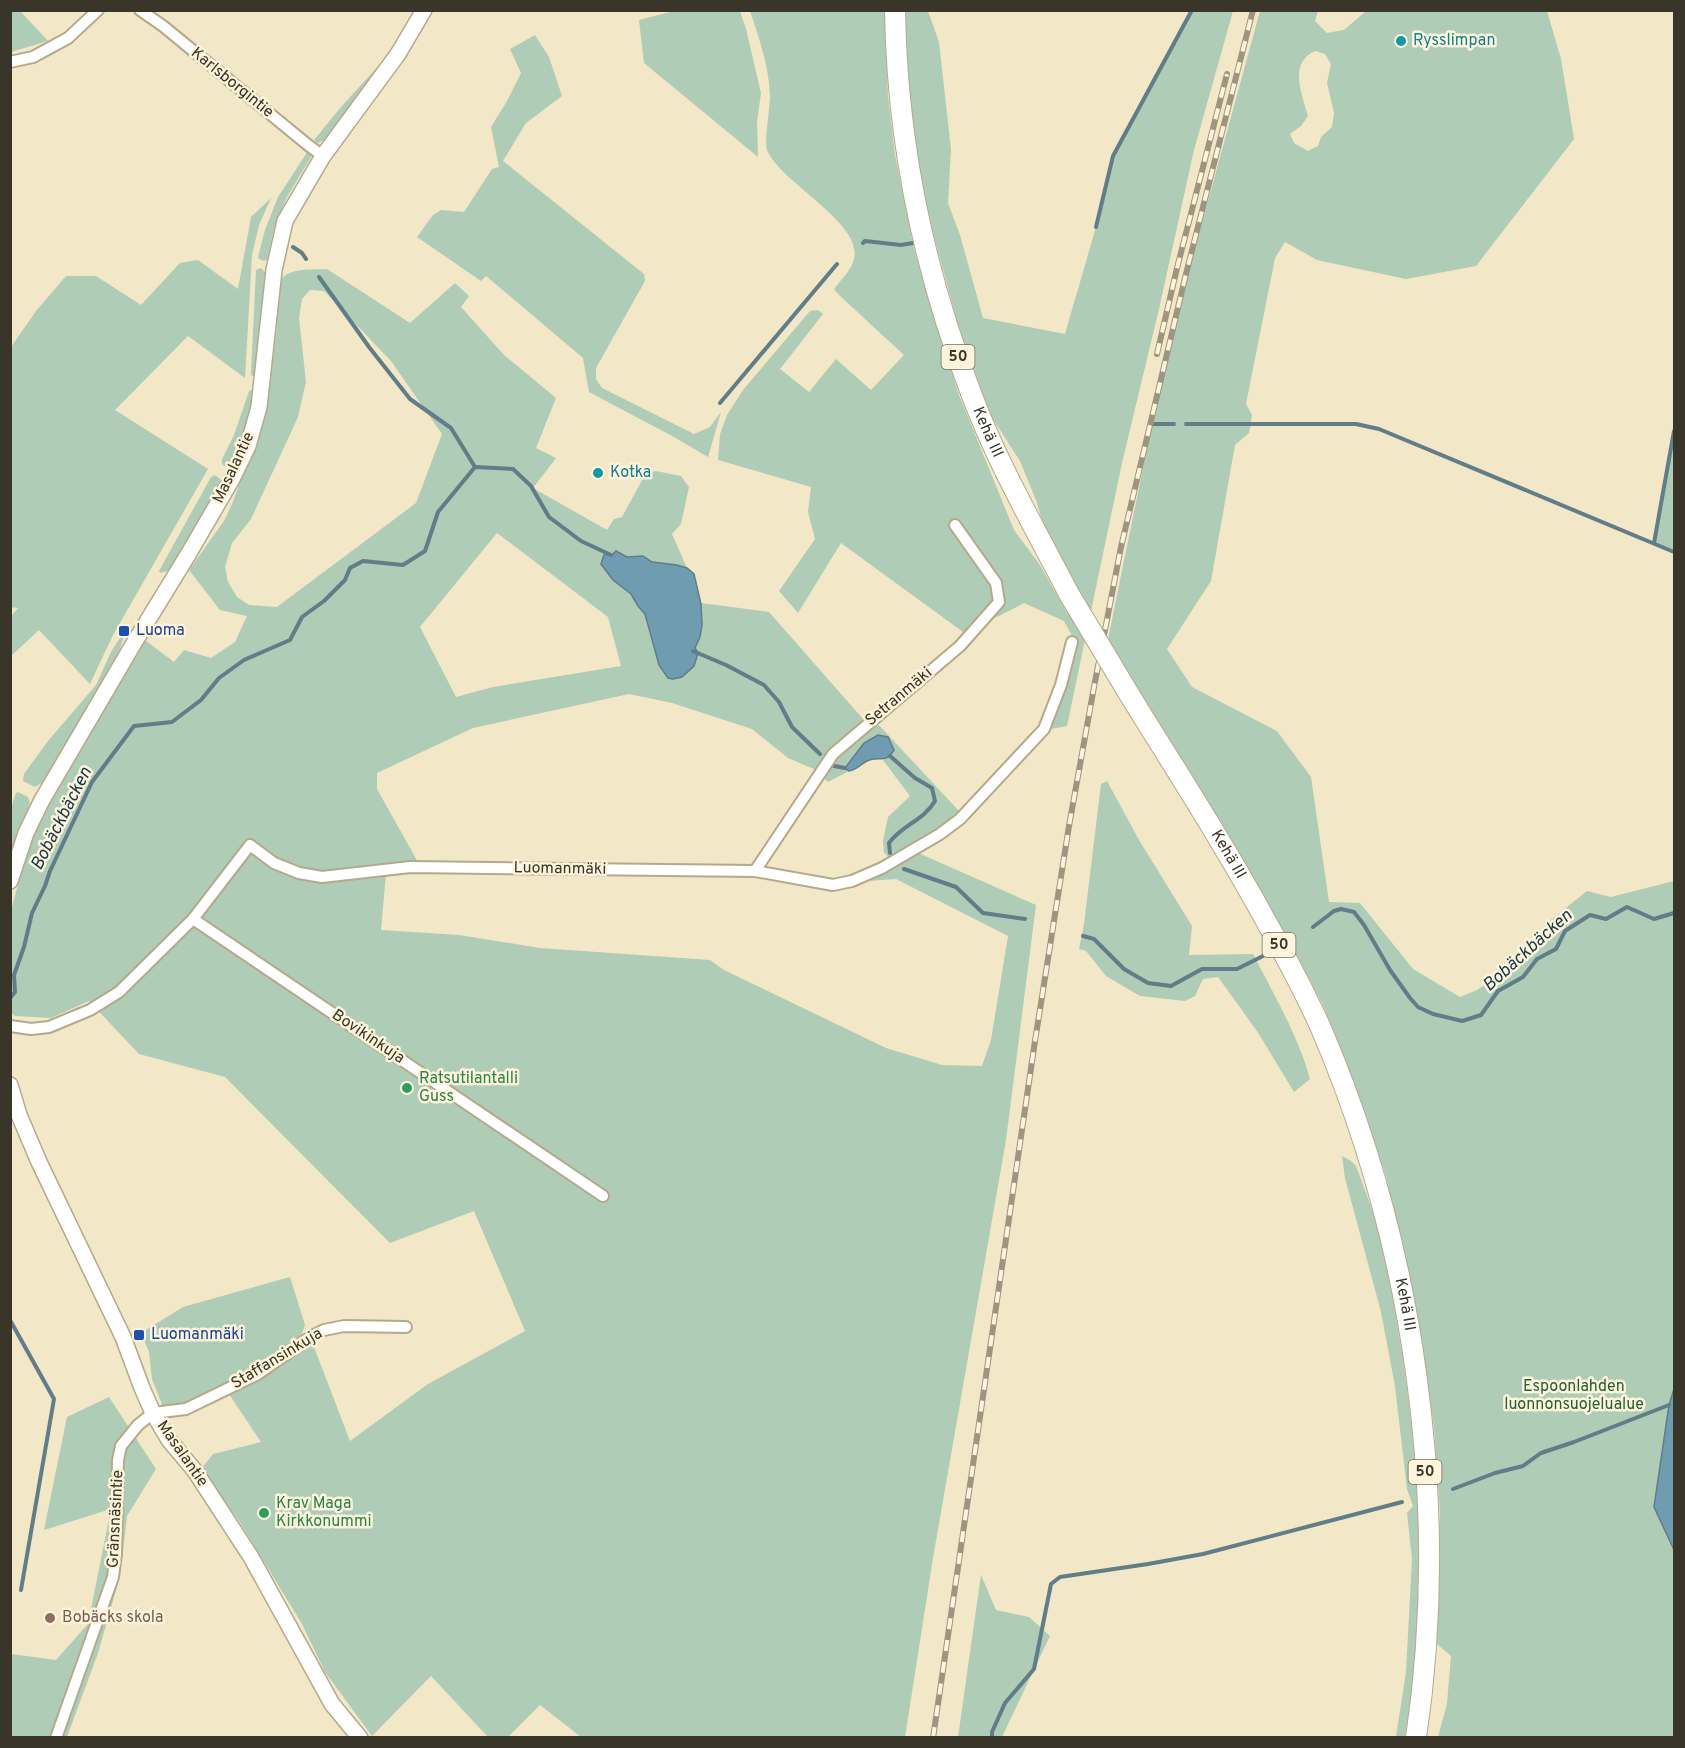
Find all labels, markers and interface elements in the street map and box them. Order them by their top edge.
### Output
place label: Rysslimpan [1413,31,1495,51]
marker: Rysslimpan [1394,34,1408,48]
street label: Karlsborgintie [186,43,278,123]
road number: 50 [942,345,974,369]
street label: Kehä III [967,404,1007,461]
street label: Masalantie [209,429,259,507]
place label: Kotka [610,463,651,483]
marker: Kotka [591,466,605,480]
place label: Luoma [136,621,185,641]
marker: Luoma [117,624,131,638]
street label: Setranmäki [861,663,937,731]
water label: Bobäckbäcken [26,763,98,875]
street label: Kehä III [1206,827,1250,883]
street label: Luomanmäki [513,858,607,880]
water label: Bobäckbäcken [1478,905,1578,997]
road number: 50 [1262,933,1296,957]
street label: Bovikinkuja [328,1005,408,1069]
place label: Ratsutilantalli Guss [419,1069,518,1107]
marker: Ratsutilantalli Guss [400,1081,414,1095]
street label: Kehä III [1390,1276,1419,1332]
street label: Staffansinkuja [228,1324,326,1394]
place label: Luomanmäki [151,1325,244,1345]
marker: Luomanmäki [132,1328,146,1342]
park label: Espoonlahden luonnonsuojelualue [1504,1377,1644,1415]
street label: Masalantie [152,1417,212,1491]
road number: 50 [1408,1460,1442,1484]
street label: Gränsnäsintie [103,1470,129,1568]
place label: Krav Maga Kirkkonummi [276,1494,372,1532]
marker: Krav Maga Kirkkonummi [257,1506,271,1520]
place label: Bobäcks skola [62,1608,163,1628]
marker: Bobäcks skola [43,1611,57,1625]

